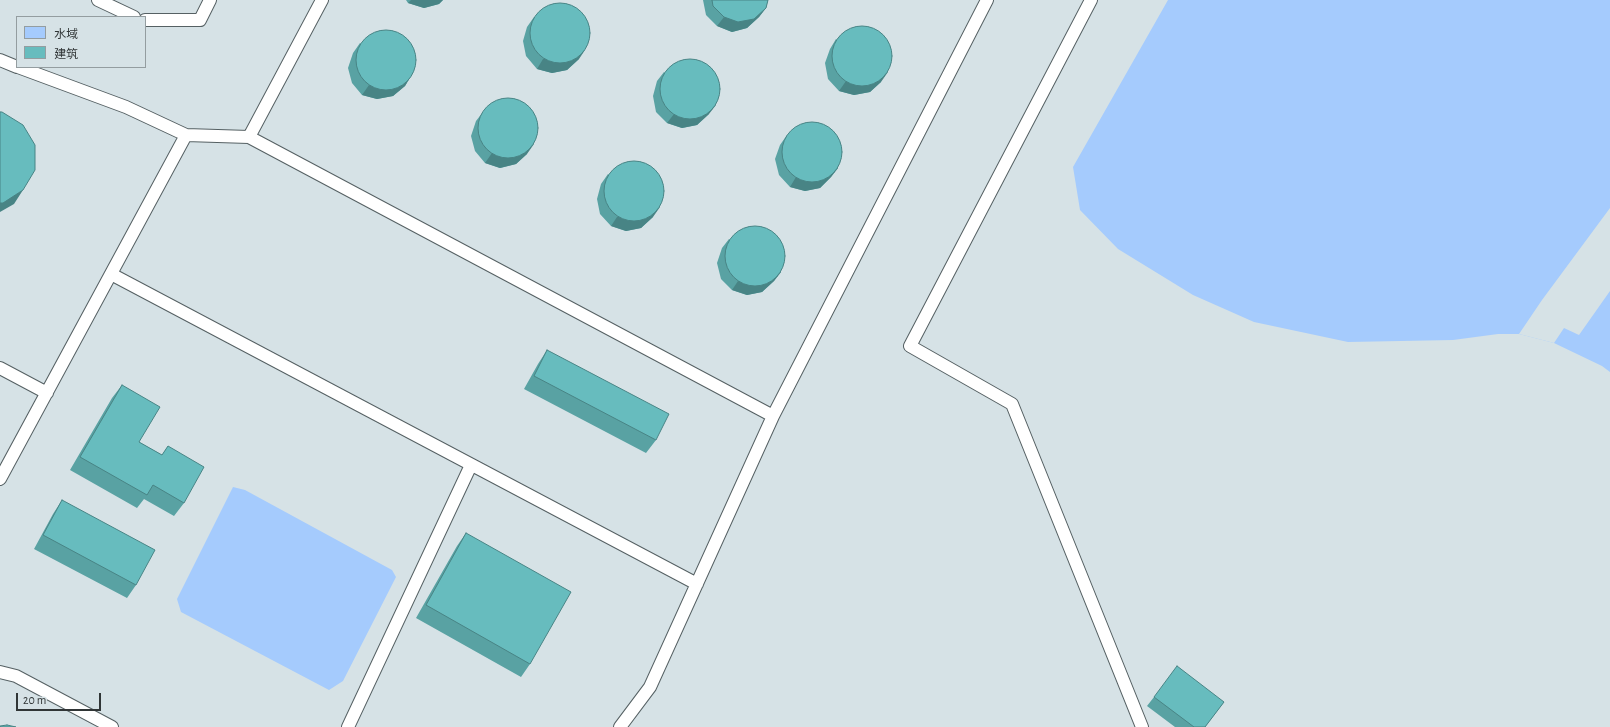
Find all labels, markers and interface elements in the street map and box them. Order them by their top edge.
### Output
legend [16,16,146,68]
text: 水域 [54,28,78,40]
text: 建筑 [54,48,78,60]
scale bar [18,685,103,711]
text: 20 m [23,694,46,706]

